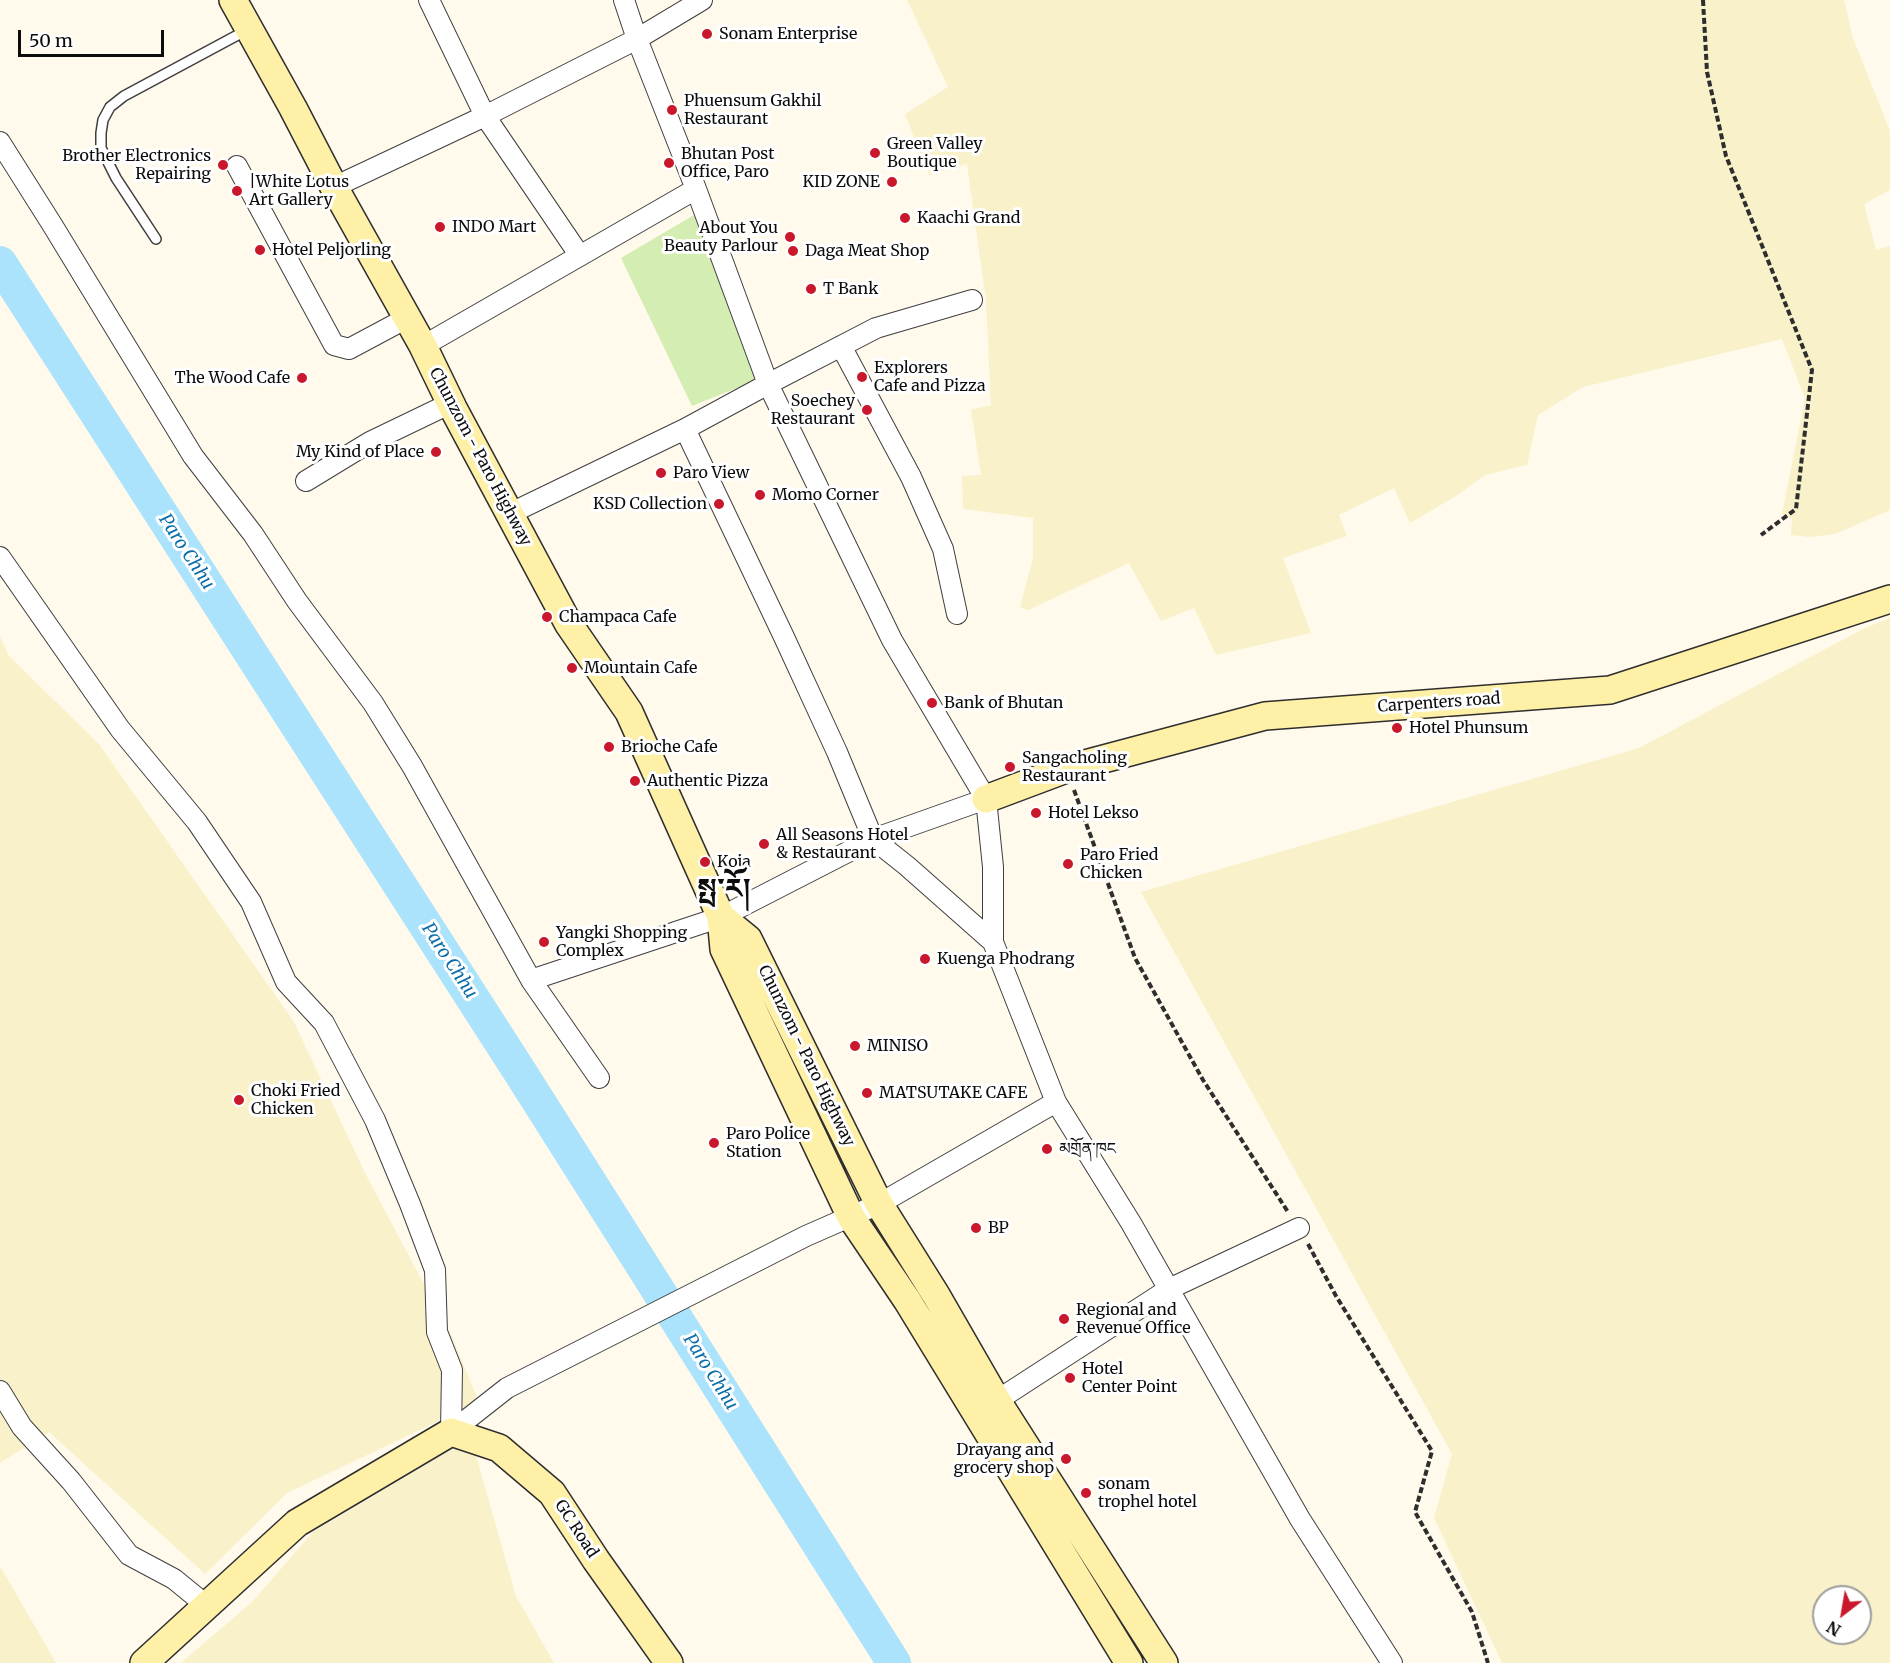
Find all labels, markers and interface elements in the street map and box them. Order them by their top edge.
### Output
scale bar [21,18,166,56]
place label: Sonam Enterprise [719,24,857,44]
marker: Sonam Enterprise [700,27,714,41]
text: 50 m [29,29,73,52]
place label: Phuensum Gakhil Restaurant [684,91,821,129]
marker: Phuensum Gakhil Restaurant [665,103,679,117]
place label: Green Valley Boutique [887,134,983,172]
place label: Bhutan Post Office, Paro [681,144,774,182]
place label: Brother Electronics Repairing [62,146,211,184]
marker: Green Valley Boutique [868,146,882,160]
marker: Bhutan Post Office, Paro [662,156,676,170]
marker: Brother Electronics Repairing [216,158,230,172]
place label: |White Lotus Art Gallery [249,172,349,210]
place label: KID ZONE [802,172,880,192]
marker: KID ZONE [885,175,899,189]
marker: |White Lotus Art Gallery [230,184,244,198]
place label: Kaachi Grand [917,208,1020,228]
marker: Kaachi Grand [898,211,912,225]
place label: INDO Mart [452,217,536,237]
place label: About You Beauty Parlour [664,218,778,256]
marker: INDO Mart [433,220,447,234]
marker: About You Beauty Parlour [783,230,797,244]
place label: Hotel Peljorling [272,240,391,260]
place label: Daga Meat Shop [805,241,929,261]
marker: Hotel Peljorling [253,243,267,257]
marker: Daga Meat Shop [786,244,800,258]
place label: T Bank [823,279,878,299]
marker: T Bank [804,282,818,296]
place label: Explorers Cafe and Pizza [874,358,986,396]
street label: Chunzom - Paro Highway [425,365,535,549]
place label: The Wood Cafe [175,368,290,388]
marker: Explorers Cafe and Pizza [855,370,869,384]
marker: The Wood Cafe [295,371,309,385]
place label: Soechey Restaurant [771,391,855,429]
marker: Soechey Restaurant [860,403,874,417]
place label: My Kind of Place [296,442,424,462]
marker: My Kind of Place [429,445,443,459]
place label: Paro View [673,463,749,483]
marker: Paro View [654,466,668,480]
place label: Momo Corner [772,485,879,505]
marker: Momo Corner [753,488,767,502]
place label: KSD Collection [593,494,707,514]
marker: KSD Collection [712,497,726,511]
water label: Paro Chhu [154,510,218,594]
place label: Champaca Cafe [559,607,677,627]
marker: Champaca Cafe [540,610,554,624]
place label: Mountain Cafe [584,658,697,678]
marker: Mountain Cafe [565,661,579,675]
street label: Carpenters road [1377,689,1501,717]
place label: Bank of Bhutan [944,693,1063,713]
marker: Bank of Bhutan [925,696,939,710]
place label: Hotel Phunsum [1409,718,1528,738]
marker: Hotel Phunsum [1390,721,1404,735]
place label: Brioche Cafe [621,737,718,757]
marker: Brioche Cafe [602,740,616,754]
place label: Sangacholing Restaurant [1022,748,1127,786]
marker: Sangacholing Restaurant [1003,760,1017,774]
place label: Authentic Pizza [647,771,768,791]
marker: Authentic Pizza [628,774,642,788]
place label: Hotel Lekso [1048,803,1139,823]
marker: Hotel Lekso [1029,806,1043,820]
place label: All Seasons Hotel & Restaurant [776,825,909,863]
marker: All Seasons Hotel & Restaurant [757,837,771,851]
place label: Paro Fried Chicken [1080,845,1158,883]
place label: Koja [717,852,751,872]
marker: Koja [698,855,712,869]
marker: Paro Fried Chicken [1061,857,1075,871]
district label: སྤ་རོ། [697,873,751,907]
water label: Paro Chhu [417,919,481,1003]
place label: Yangki Shopping Complex [556,923,687,961]
marker: Yangki Shopping Complex [537,935,551,949]
place label: Kuenga Phodrang [937,949,1074,969]
marker: Kuenga Phodrang [918,952,932,966]
street label: Chunzom - Paro Highway [754,962,858,1150]
place label: MINISO [867,1036,928,1056]
marker: MINISO [848,1039,862,1053]
place label: Choki Fried Chicken [251,1081,340,1119]
place label: MATSUTAKE CAFE [879,1083,1027,1103]
marker: MATSUTAKE CAFE [860,1086,874,1100]
marker: Choki Fried Chicken [232,1093,246,1107]
place label: Paro Police Station [726,1124,810,1162]
marker: Paro Police Station [707,1136,721,1150]
place label: མགྲོན་ཁང [1059,1139,1116,1159]
marker: མགྲོན་ཁང [1040,1142,1054,1156]
place label: BP [988,1218,1009,1238]
marker: BP [969,1221,983,1235]
place label: Regional and Revenue Office [1076,1300,1191,1338]
marker: Regional and Revenue Office [1057,1312,1071,1326]
water label: Paro Chhu [678,1330,742,1414]
place label: Hotel Center Point [1082,1359,1177,1397]
marker: Hotel Center Point [1063,1371,1077,1385]
place label: Drayang and grocery shop [953,1440,1054,1478]
marker: Drayang and grocery shop [1059,1452,1073,1466]
place label: sonam trophel hotel [1098,1474,1197,1512]
marker: sonam trophel hotel [1079,1486,1093,1500]
street label: GC Road [550,1496,602,1562]
north arrow [1812,1585,1872,1645]
text: N [1823,1617,1844,1641]

